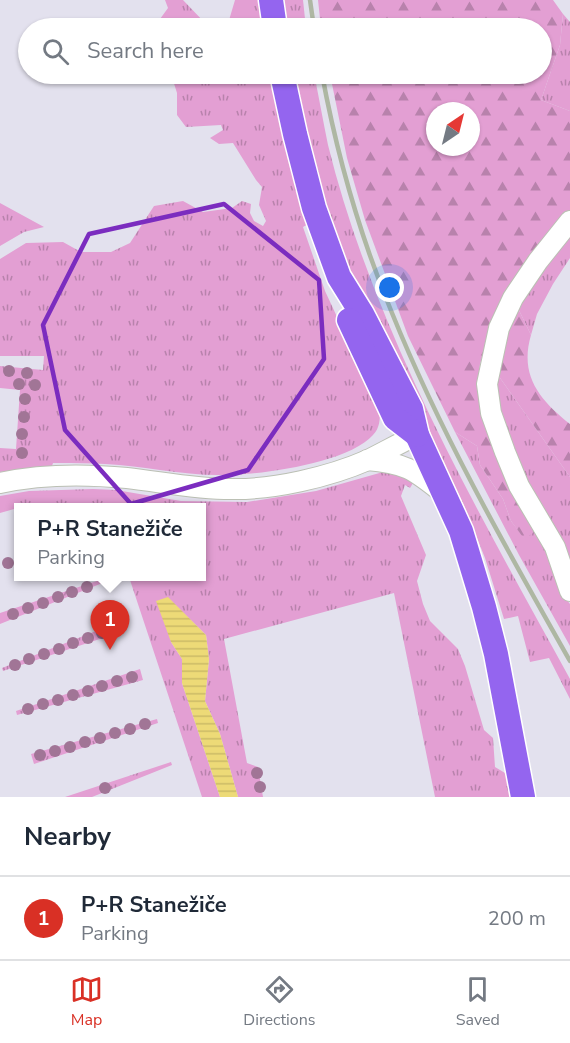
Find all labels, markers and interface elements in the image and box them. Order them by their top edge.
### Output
search box [18,18,552,84]
icon: search [39,35,72,68]
text: Search here [87,36,204,66]
north arrow [426,102,480,156]
your location [375,273,404,302]
popup [14,503,206,581]
text: P+R Stanežiče [37,514,183,544]
text: Parking [37,544,105,571]
pin: 1 [90,600,130,650]
text: Nearby [24,819,111,854]
text: P+R Stanežiče [81,890,227,920]
text: 1 [38,905,50,932]
text: 200 m [488,905,546,932]
text: Parking [81,920,149,947]
tab: Map [70,973,103,1031]
tab: Directions [243,973,315,1031]
tab: Saved [456,973,500,1031]

